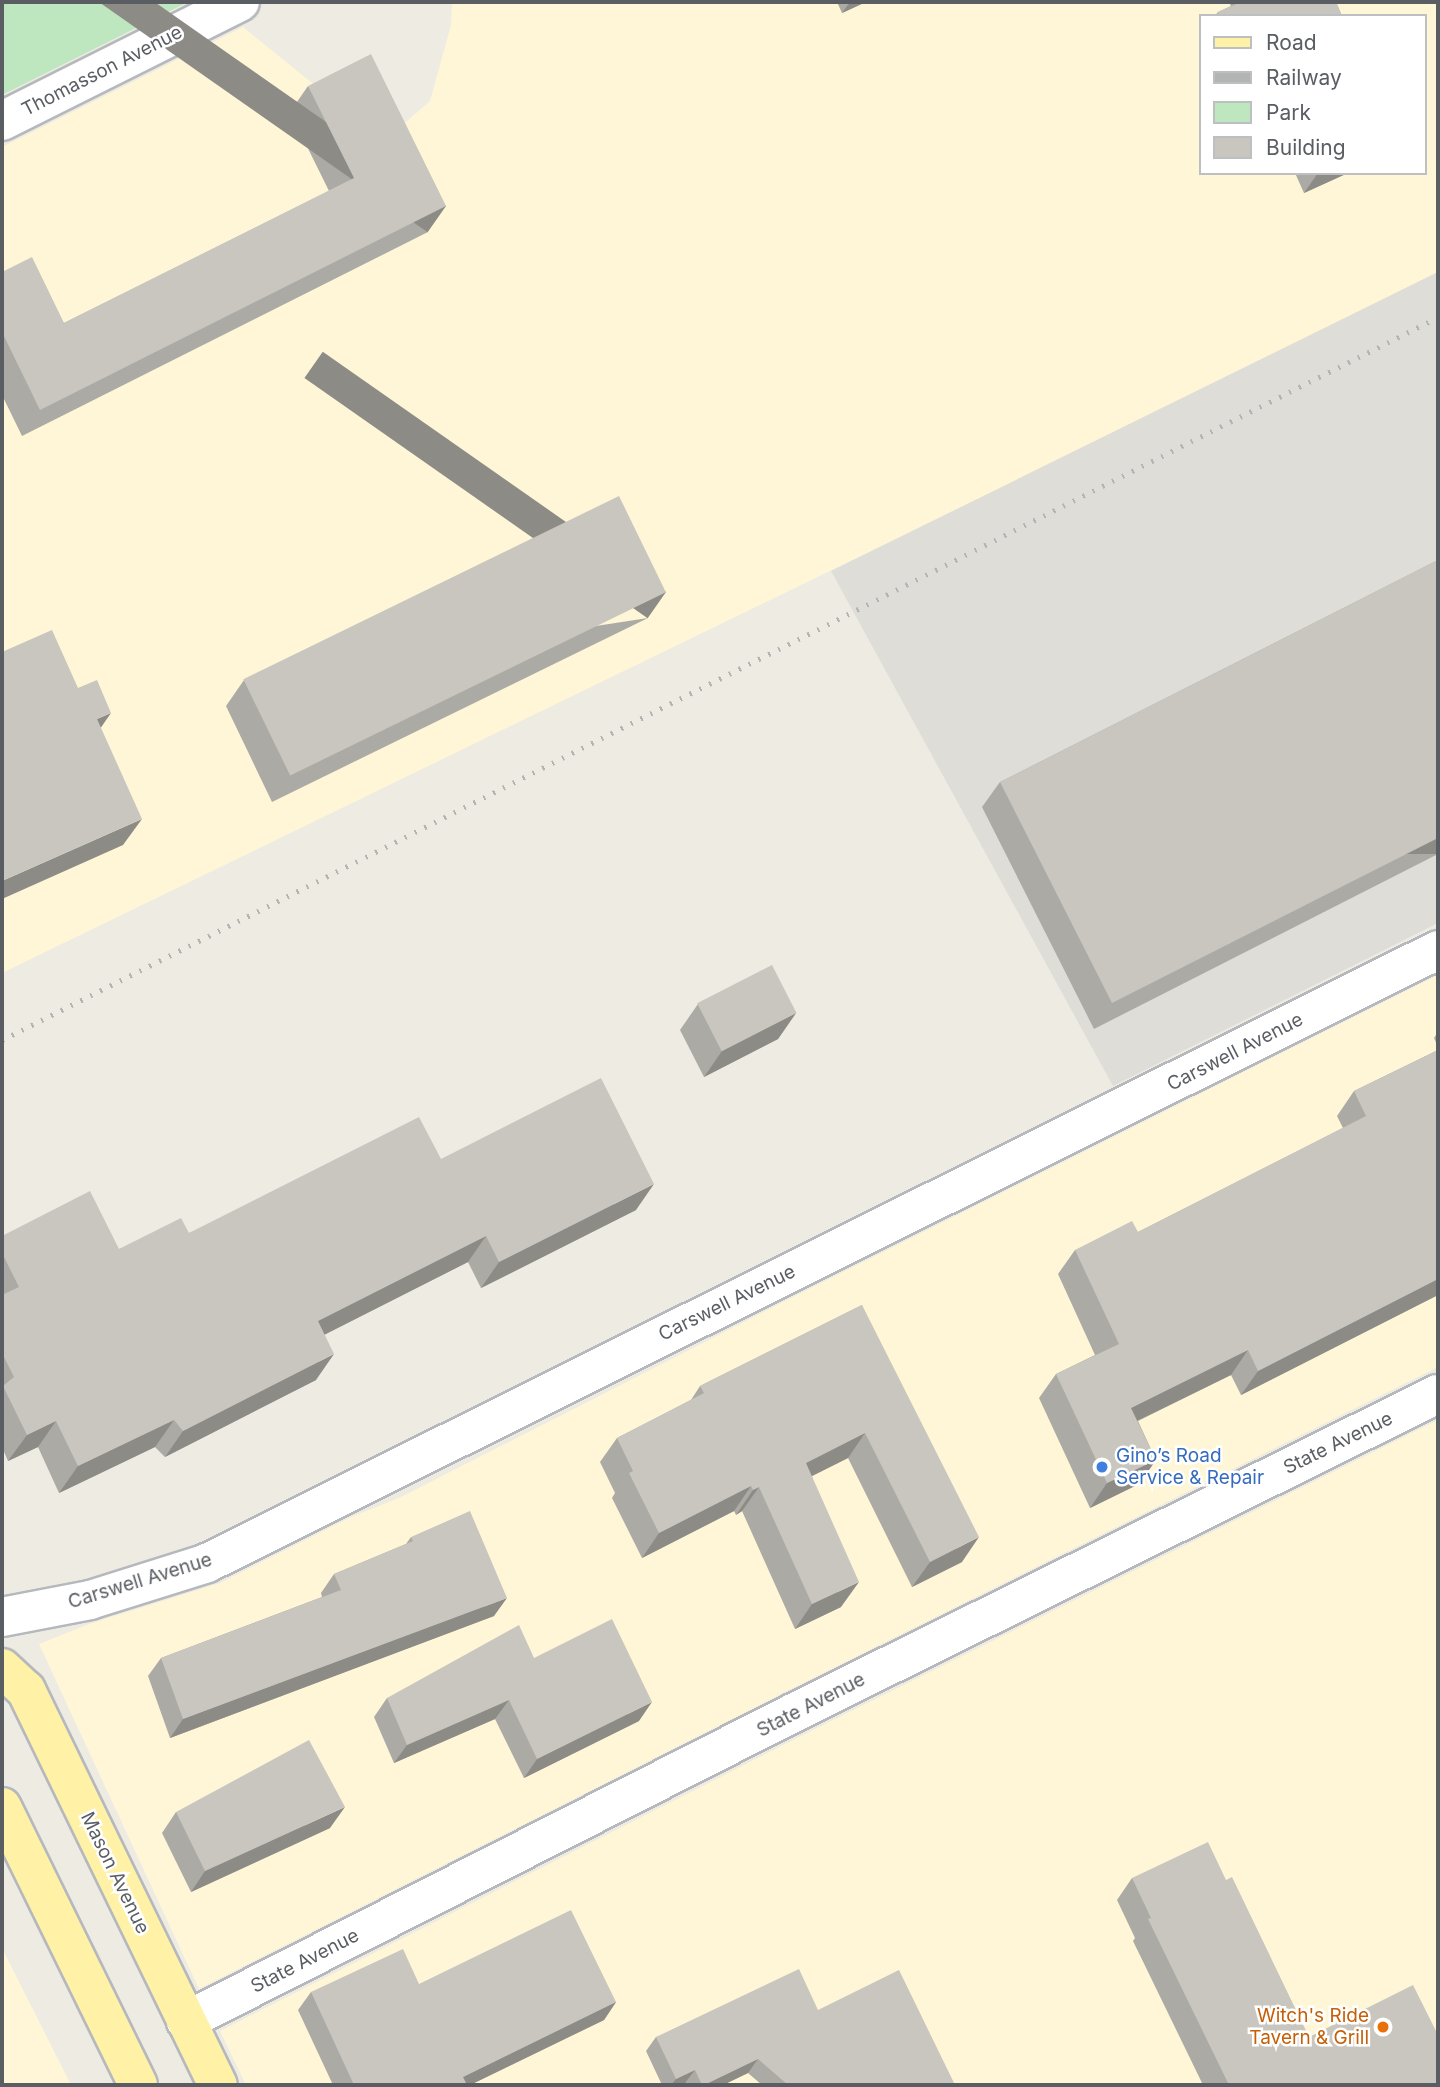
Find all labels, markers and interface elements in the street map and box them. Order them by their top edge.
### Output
legend [1198,14,1426,175]
street label: Thomasson Avenue [18,21,186,121]
text: Road [1266,30,1317,55]
text: Railway [1266,65,1342,90]
text: Park [1266,100,1311,125]
text: Building [1266,135,1346,160]
street label: Carswell Avenue [1163,1008,1307,1096]
street label: Carswell Avenue [655,1260,799,1346]
street label: State Avenue [1280,1407,1396,1479]
place label: Gino’s Road Service & Repair [1116,1445,1264,1489]
marker: Gino’s Road Service & Repair [1094,1459,1110,1475]
street label: Carswell Avenue [65,1548,215,1614]
street label: State Avenue [753,1668,869,1742]
street label: Mason Avenue [76,1808,154,1938]
street label: State Avenue [247,1924,363,1998]
place label: Witch's Ride Tavern & Grill [1249,2005,1369,2049]
marker: Witch's Ride Tavern & Grill [1375,2019,1391,2035]

